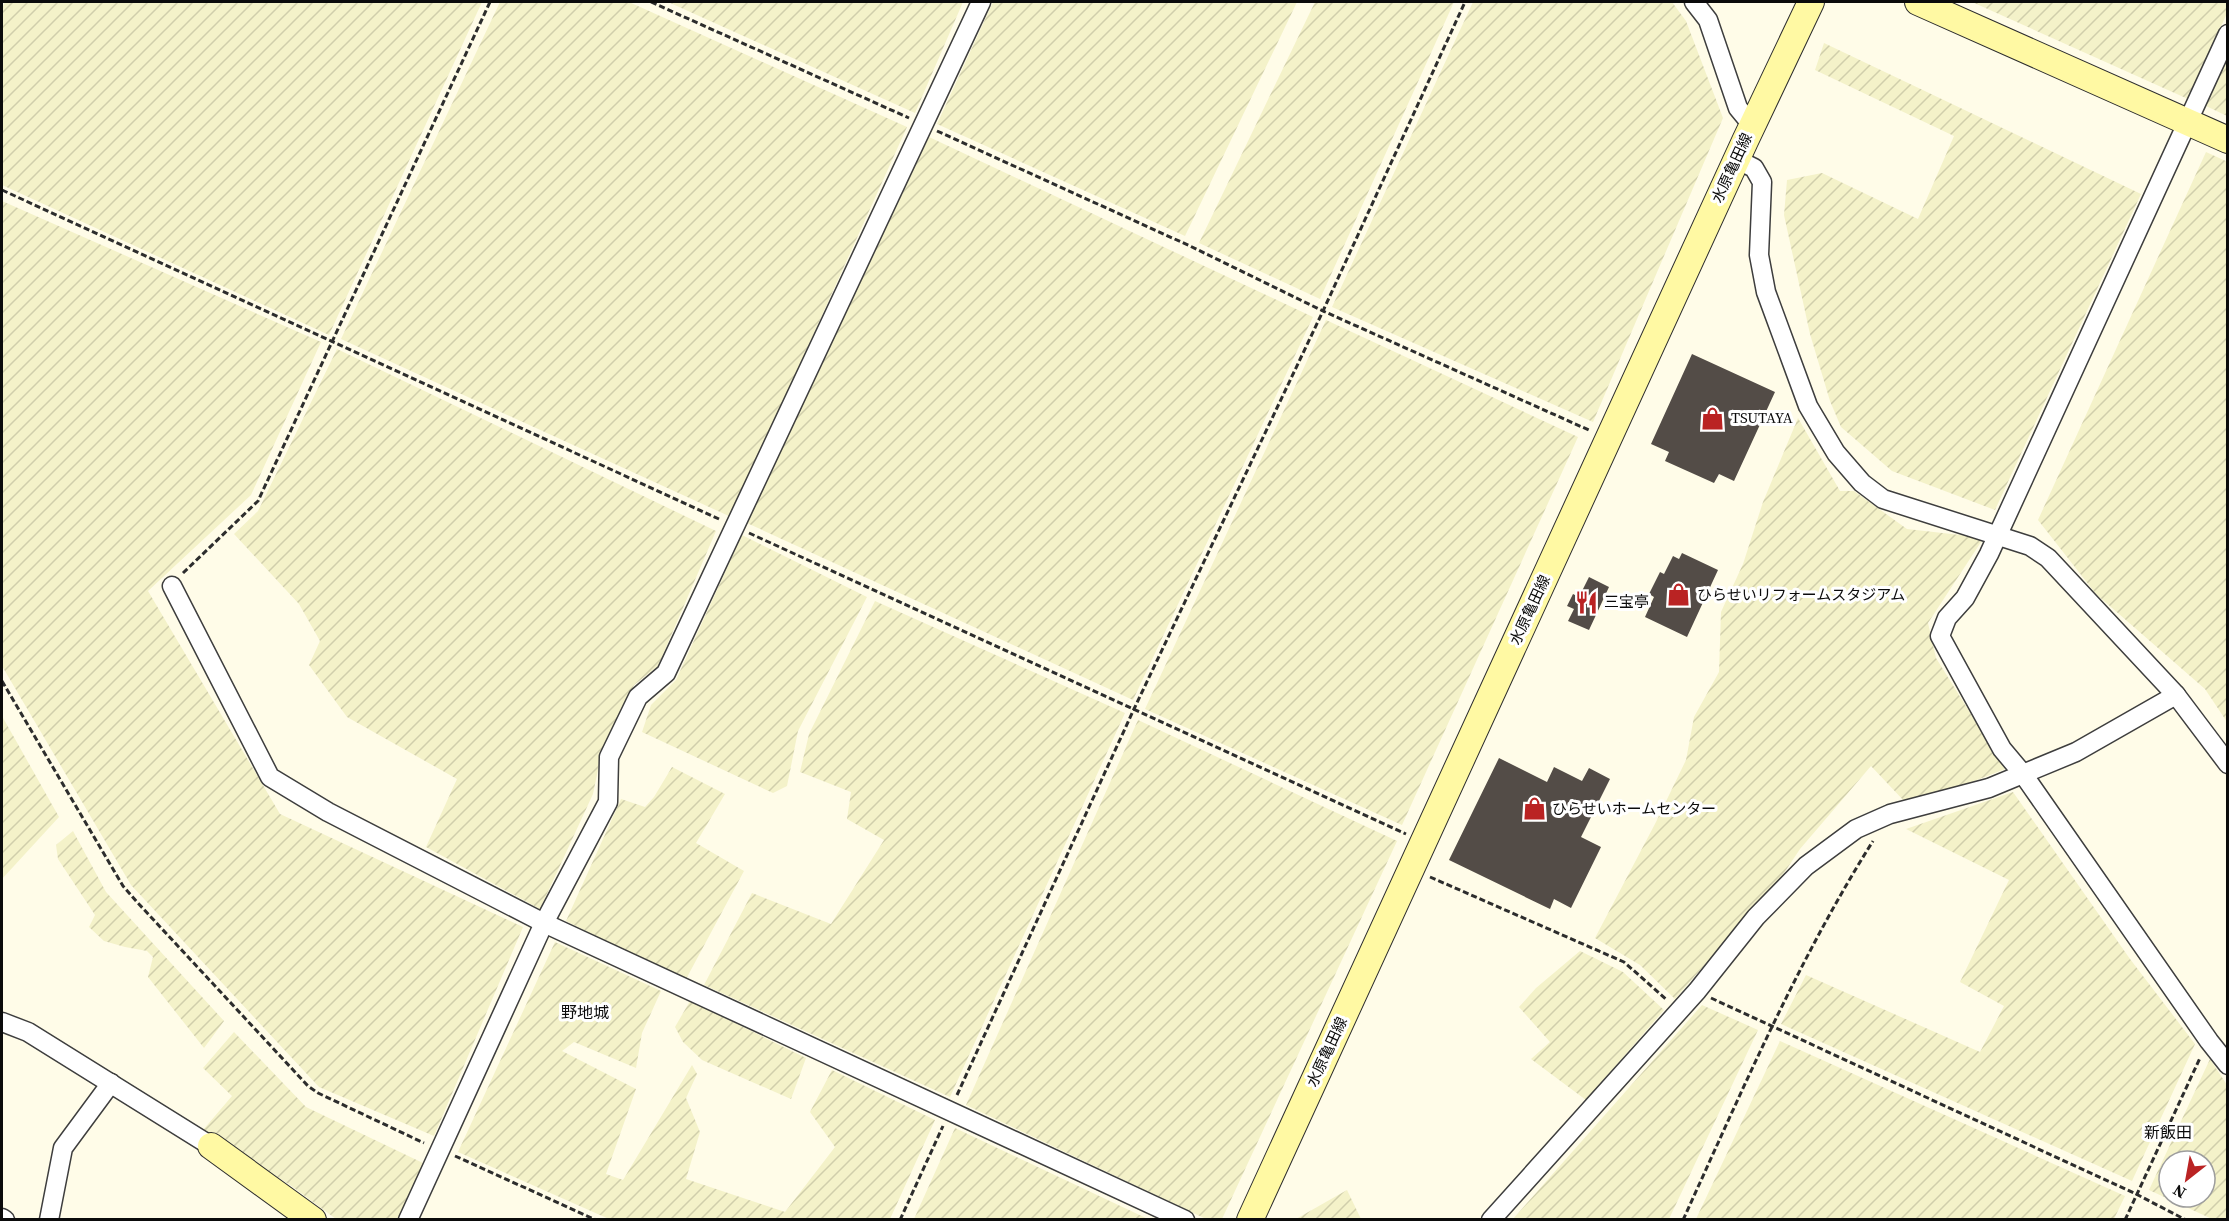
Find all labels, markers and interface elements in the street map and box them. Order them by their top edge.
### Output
street label: 水原亀田線 [1706,129,1757,206]
shop icon: TSUTAYA [1700,405,1726,431]
place label: TSUTAYA [1731,407,1793,428]
street label: 水原亀田線 [1504,571,1555,648]
shop icon: ひらせいリフォームスタジアム [1666,582,1692,608]
place label: ひらせいリフォームスタジアム [1697,584,1905,605]
restaurant icon: 三宝亭 [1573,589,1599,615]
place label: 三宝亭 [1604,591,1649,612]
shop icon: ひらせいホームセンター [1521,796,1547,822]
place label: ひらせいホームセンター [1552,798,1716,819]
district label: 野地城 [561,1001,609,1023]
street label: 水原亀田線 [1301,1013,1352,1090]
district label: 新飯田 [2144,1121,2192,1143]
north arrow [2157,1149,2217,1209]
text: N [2168,1179,2190,1204]

